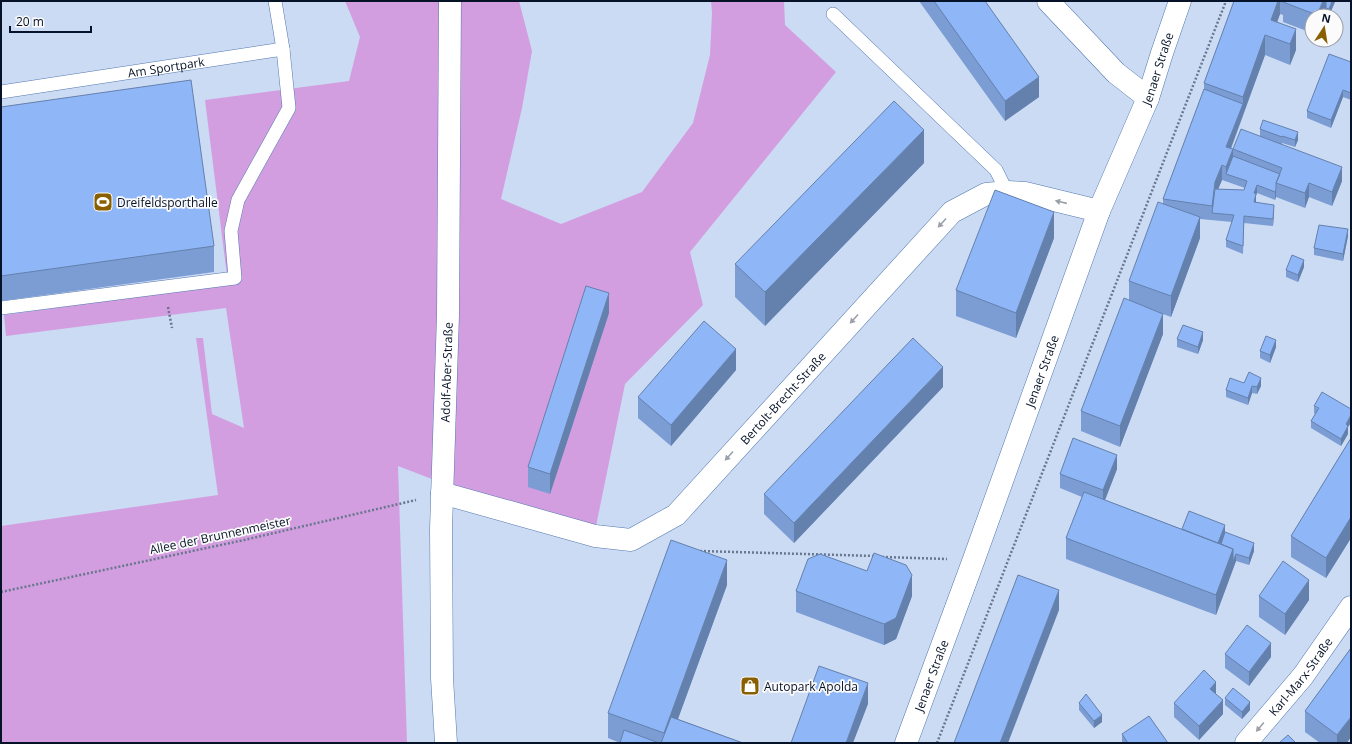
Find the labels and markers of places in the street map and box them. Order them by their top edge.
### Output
sports icon: Dreifeldsporthalle [92,191,114,213]
place label: Dreifeldsporthalle [117,194,218,211]
shop icon: Autopark Apolda [739,675,761,697]
place label: Autopark Apolda [764,678,858,695]

